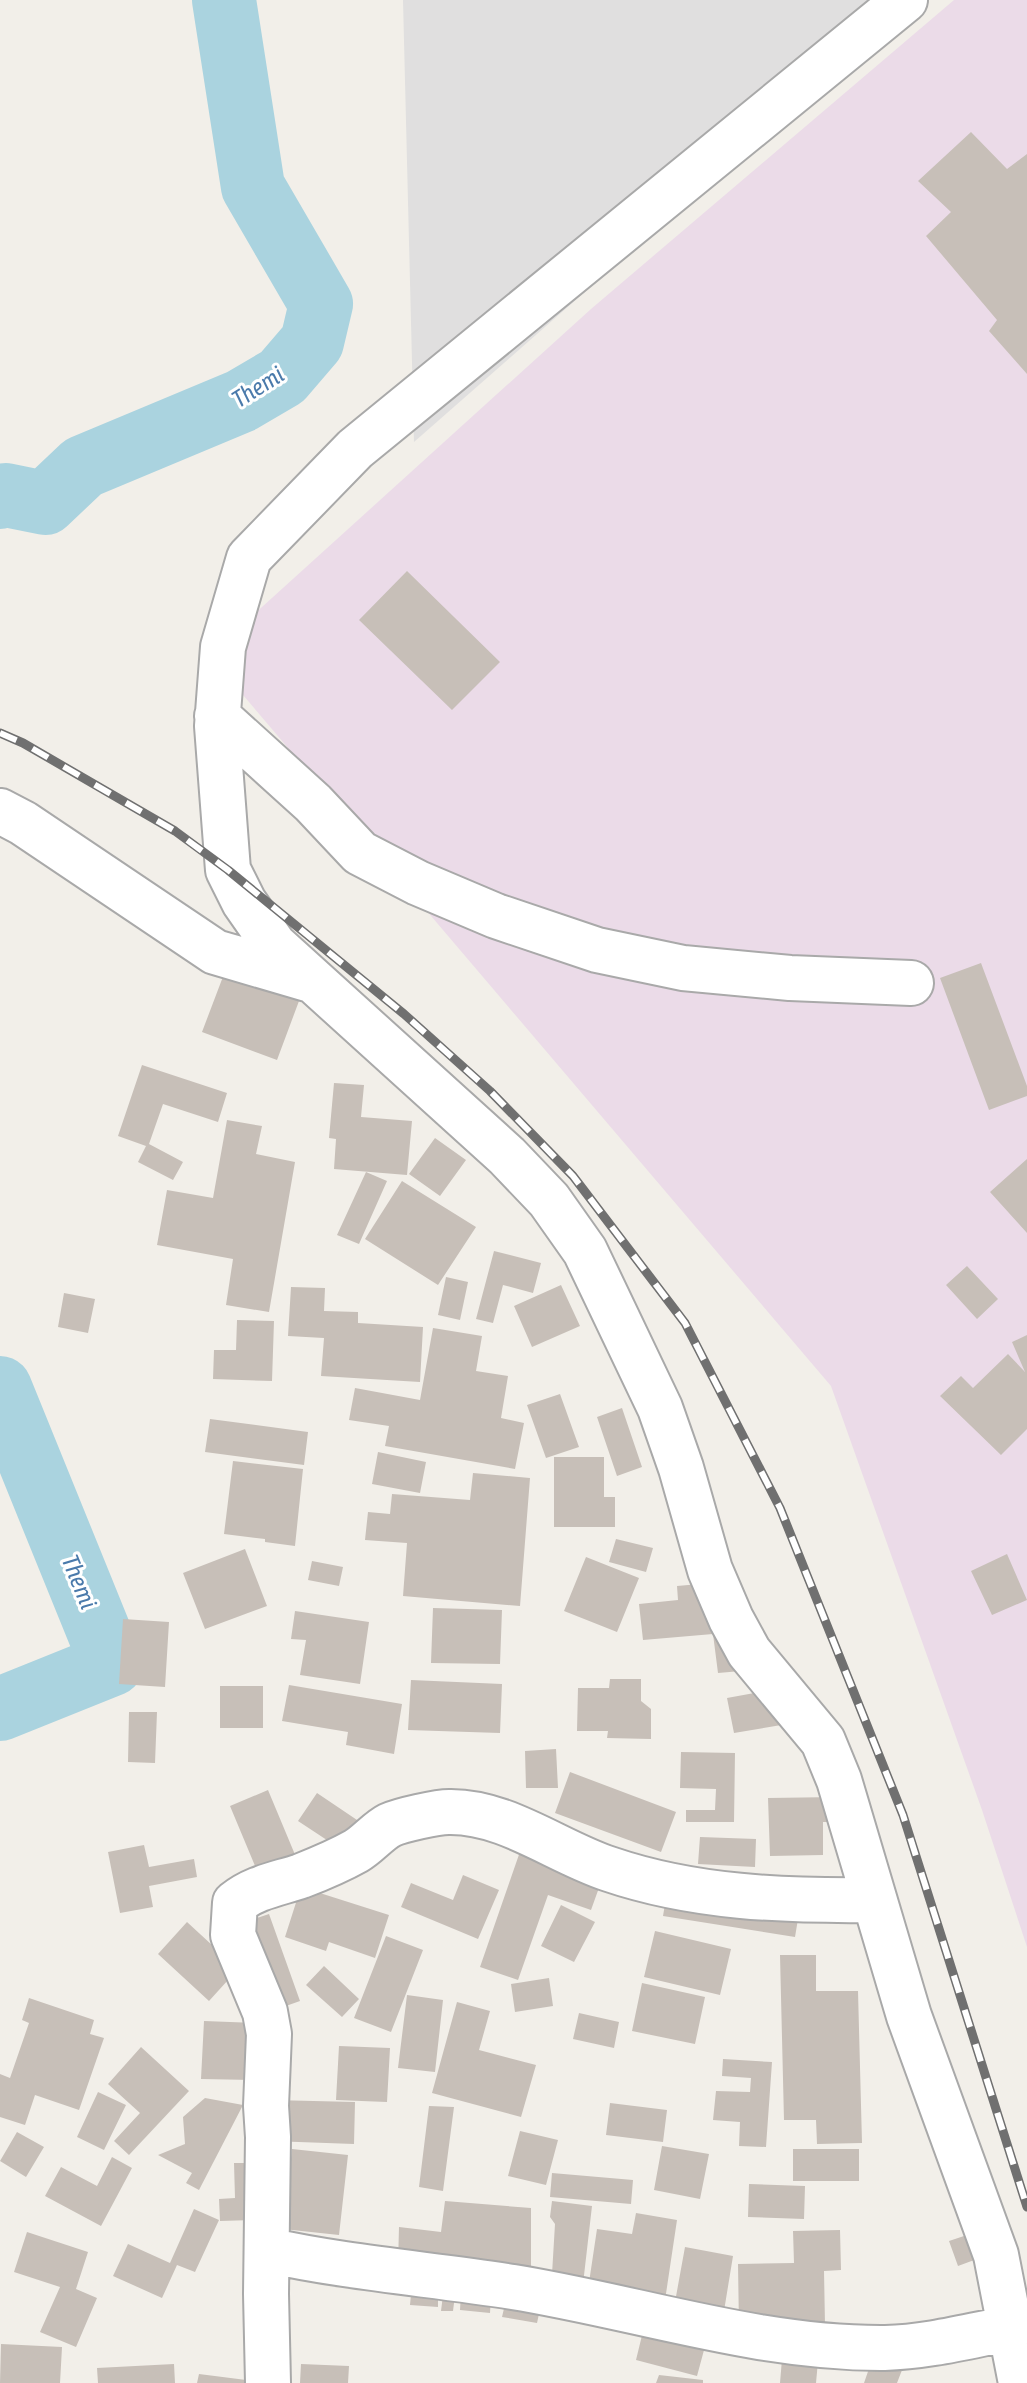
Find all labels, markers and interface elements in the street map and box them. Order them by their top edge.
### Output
water label: Themi [227,360,288,413]
water label: Themi [57,1551,102,1613]

